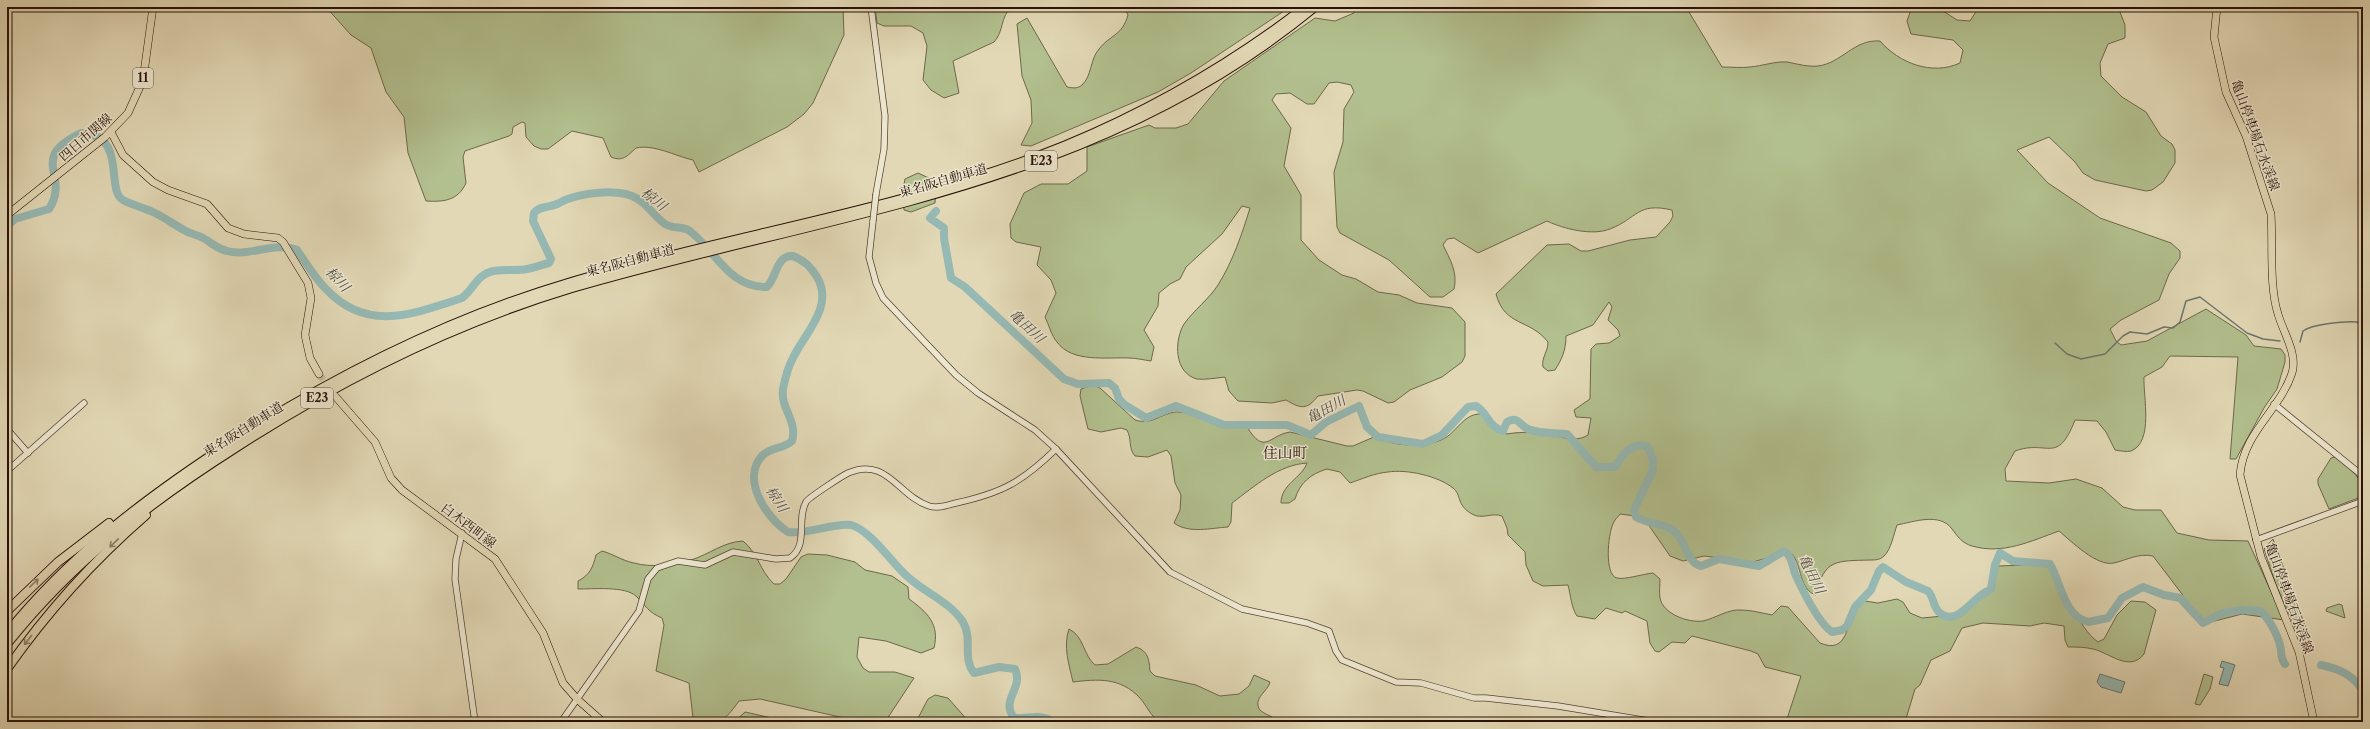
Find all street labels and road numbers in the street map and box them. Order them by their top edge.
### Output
road number: 11 [133,68,153,88]
street label: 亀山停車場石水渓線 [2228,77,2284,193]
street label: 四日市関線 [55,110,115,164]
road number: E23 [1025,151,1057,171]
street label: 東名阪自動車道 [897,160,989,200]
street label: 東名阪自動車道 [584,240,676,280]
road number: E23 [301,388,333,408]
street label: 東名阪自動車道 [200,398,286,460]
street label: 白木西町線 [438,499,500,551]
street label: 亀山停車場石水渓線 [2262,540,2318,656]

